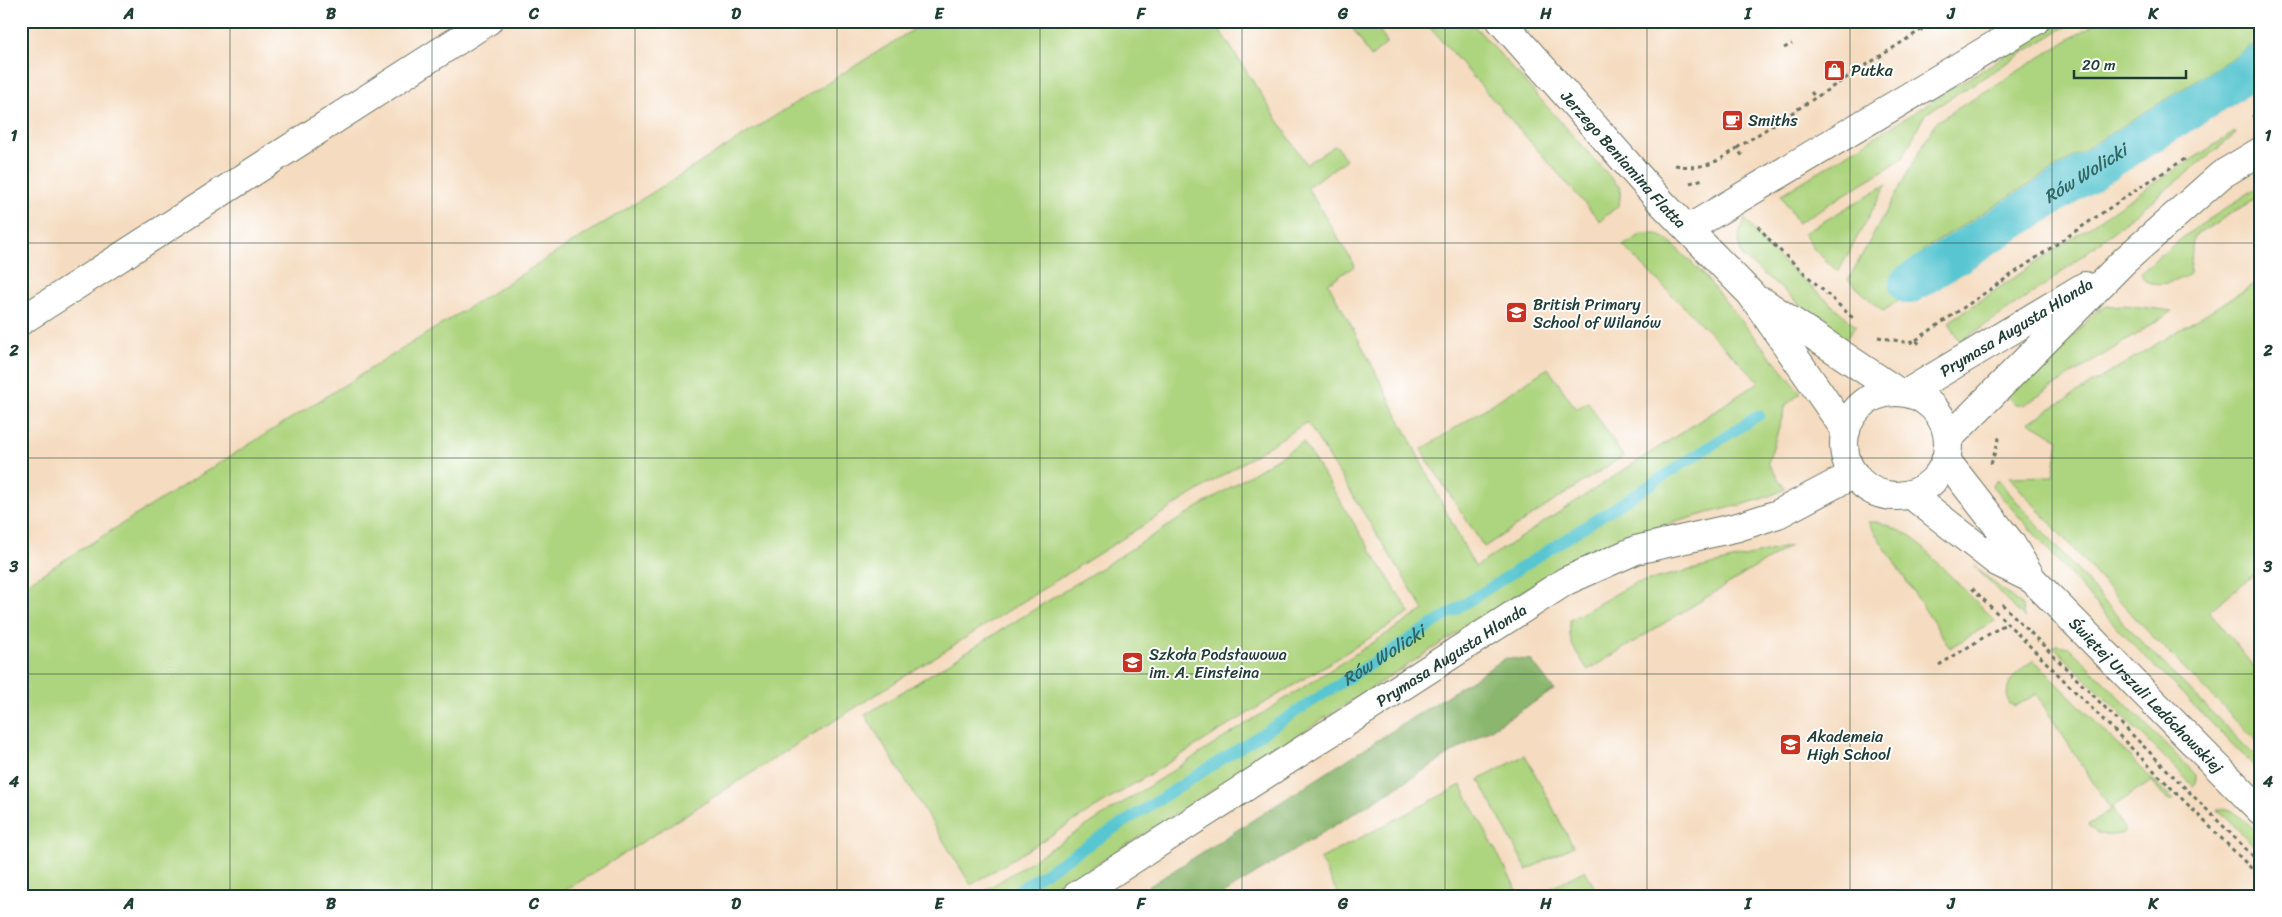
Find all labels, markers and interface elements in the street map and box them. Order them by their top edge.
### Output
text: A [123,0,134,28]
text: B [326,0,337,28]
text: C [528,0,540,28]
text: D [731,0,741,28]
text: E [935,0,945,28]
text: F [1136,0,1147,28]
text: G [1337,0,1349,28]
text: H [1539,0,1552,28]
text: I [1744,0,1753,28]
text: J [1946,0,1956,28]
text: K [2147,0,2159,28]
scale bar [2074,48,2187,80]
text: 20 m [2082,52,2116,78]
place label: Putka [1851,56,1894,85]
shop icon: Putka [1823,58,1847,82]
street label: Jerzego Beniamina Flatta [1553,83,1694,236]
place label: Smiths [1748,106,1798,135]
cafe icon: Smiths [1720,108,1744,132]
text: 1 [11,121,18,150]
text: 1 [2265,121,2272,150]
water label: Rów Wolicki [2037,133,2137,212]
street label: Prymasa Augusta Hlonda [1934,270,2099,385]
place label: British Primary School of Wilanów [1533,290,1662,337]
school or university icon: British Primary School of Wilanów [1505,301,1529,325]
text: 2 [8,336,19,365]
text: 2 [2262,336,2273,365]
text: 3 [9,552,19,581]
text: 3 [2263,552,2273,581]
street label: Prymasa Augusta Hlonda [1370,596,1533,715]
street label: Świętej Urszuli Ledóchowskiej [2062,610,2231,781]
water label: Rów Wolicki [1335,615,1435,695]
place label: Szkoła Podstawowa im. A. Einsteina [1149,640,1287,687]
school or university icon: Szkoła Podstawowa im. A. Einsteina [1121,651,1145,675]
place label: Akademeia High School [1806,722,1891,769]
school or university icon: Akademeia High School [1779,733,1803,757]
text: 4 [8,767,19,796]
text: 4 [2262,767,2273,796]
text: A [123,889,134,917]
text: B [326,889,337,917]
text: C [528,889,540,917]
text: D [731,889,741,917]
text: E [935,889,945,917]
text: F [1136,889,1147,917]
text: G [1337,889,1349,917]
text: H [1539,889,1552,917]
text: I [1744,889,1753,917]
text: J [1946,889,1956,917]
text: K [2147,889,2159,917]

